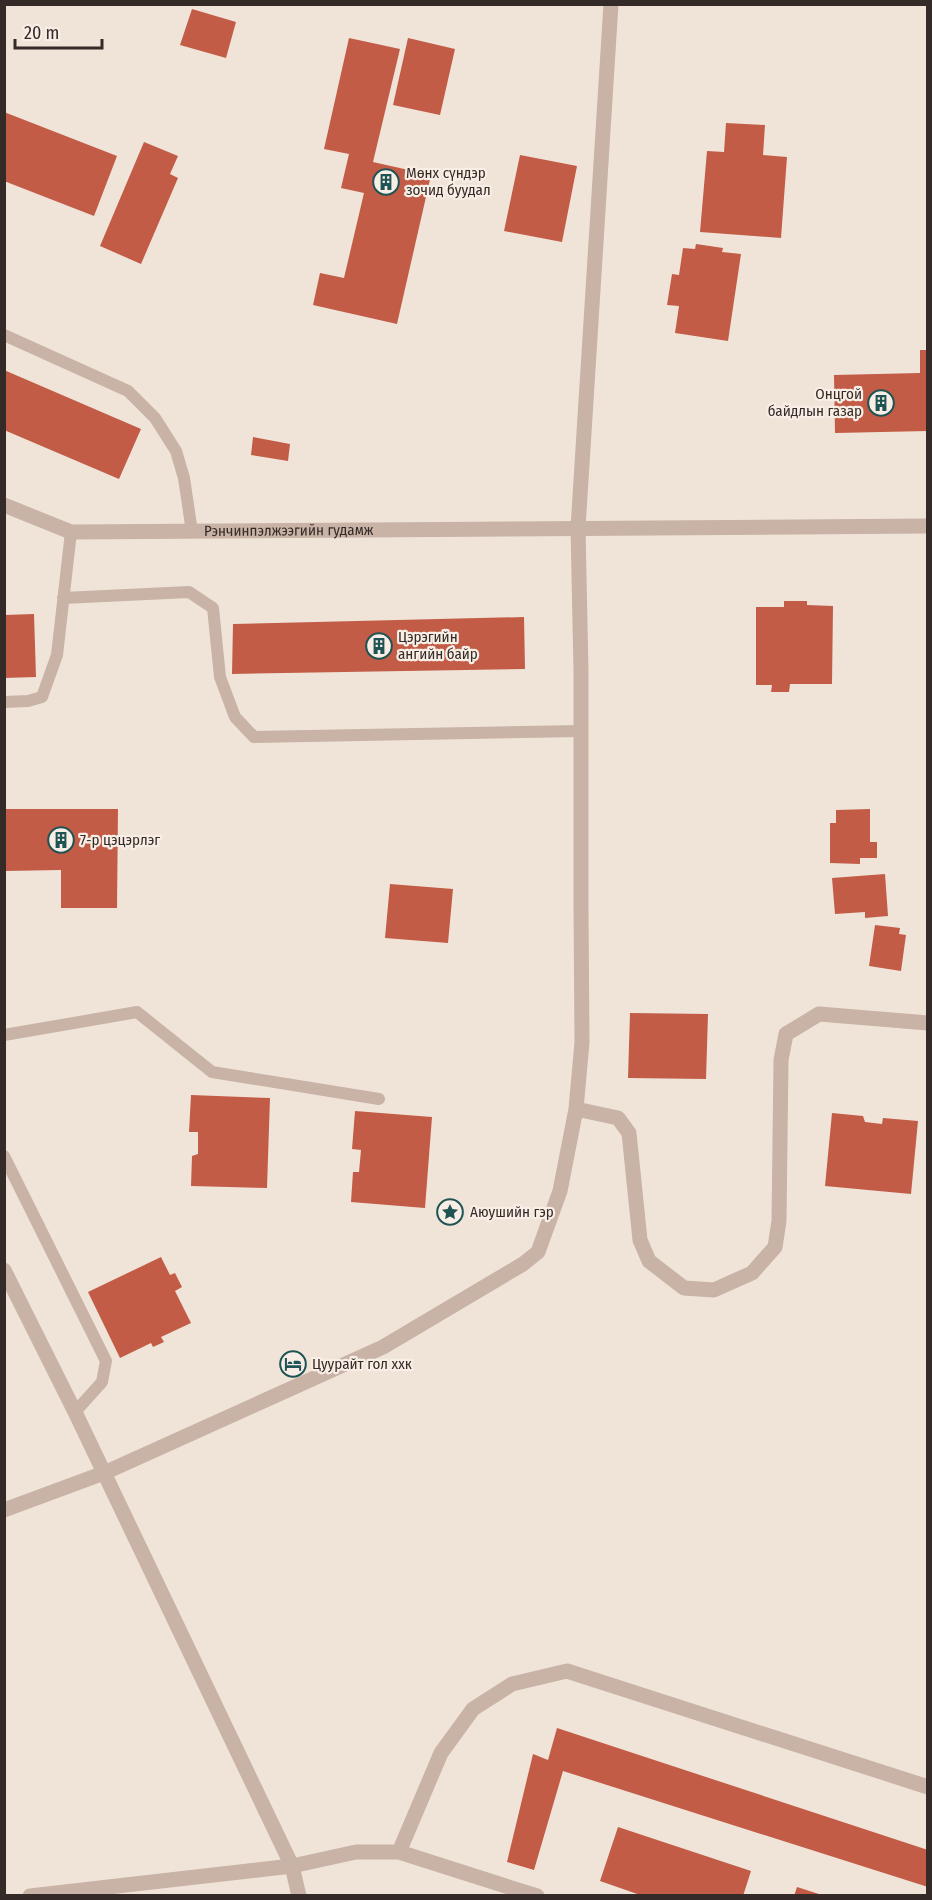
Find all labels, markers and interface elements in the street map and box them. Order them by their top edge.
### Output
scale bar [15,12,102,50]
text: 20 m [24,22,59,44]
place label: Мөнх сүндэр зочид буудал [406,164,491,199]
building icon: Мөнх сүндэр зочид буудал [371,167,401,197]
place label: Онцгой байдлын газар [768,385,862,420]
building icon: Онцгой байдлын газар [866,388,896,418]
street label: Рэнчинпэлжээгийн гудамж [204,521,374,540]
place label: Цэрэгийн ангийн байр [398,628,478,663]
building icon: Цэрэгийн ангийн байр [364,631,394,661]
building icon: 7-р цэцэрлэг [46,825,76,855]
place label: 7-р цэцэрлэг [80,831,160,849]
place icon: Аюушийн гэр [435,1197,465,1227]
place label: Аюушийн гэр [470,1203,554,1221]
hotel icon: Цуурайт гол ххк [278,1349,308,1379]
place label: Цуурайт гол ххк [312,1355,412,1373]

